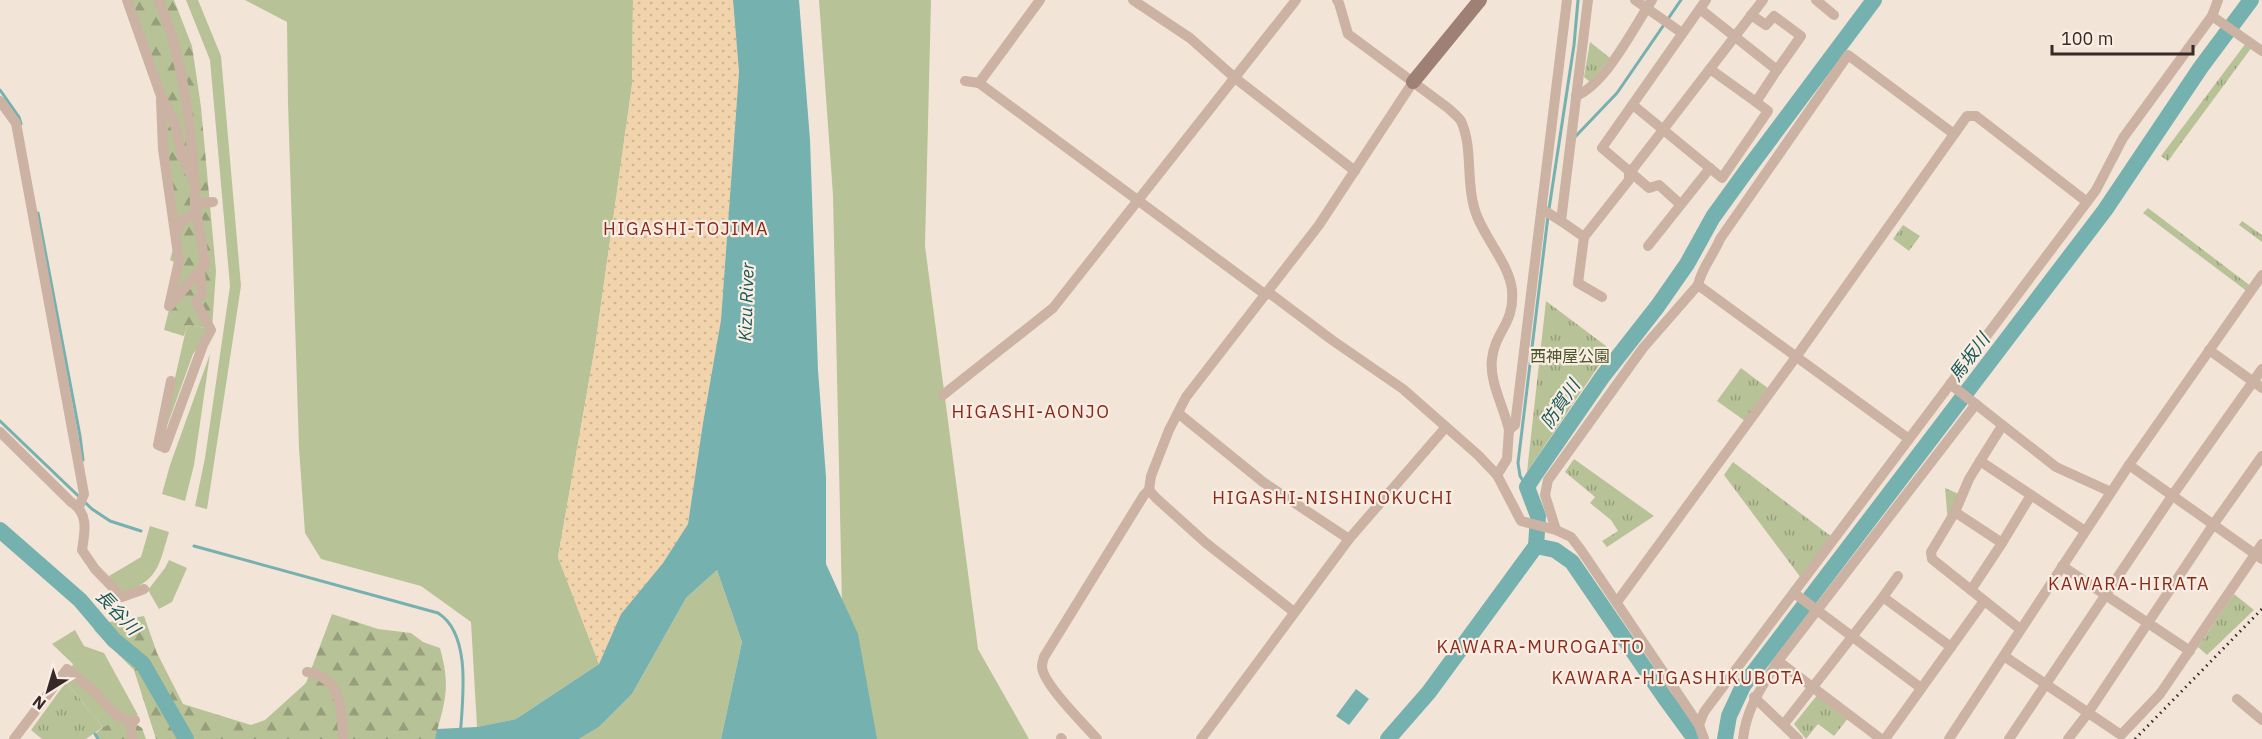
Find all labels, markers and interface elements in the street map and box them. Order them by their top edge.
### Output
scale bar [2052,18,2193,56]
text: 100 m [2061,27,2113,50]
district label: HIGASHI-TOJIMA [603,217,769,240]
water label: Kizu River [733,262,759,342]
water label: 馬坂川 [1944,327,1996,385]
park label: 西神屋公園 [1530,346,1610,366]
water label: 防賀川 [1535,374,1586,433]
district label: HIGASHI-AONJO [952,400,1110,423]
district label: HIGASHI-NISHINOKUCHI [1212,486,1454,509]
district label: KAWARA-HIRATA [2048,572,2210,595]
water label: 長谷川 [91,584,146,641]
district label: KAWARA-MUROGAITO [1437,635,1645,658]
north arrow [18,661,78,721]
district label: KAWARA-HIGASHIKUBOTA [1551,666,1805,689]
text: N [28,692,50,714]

